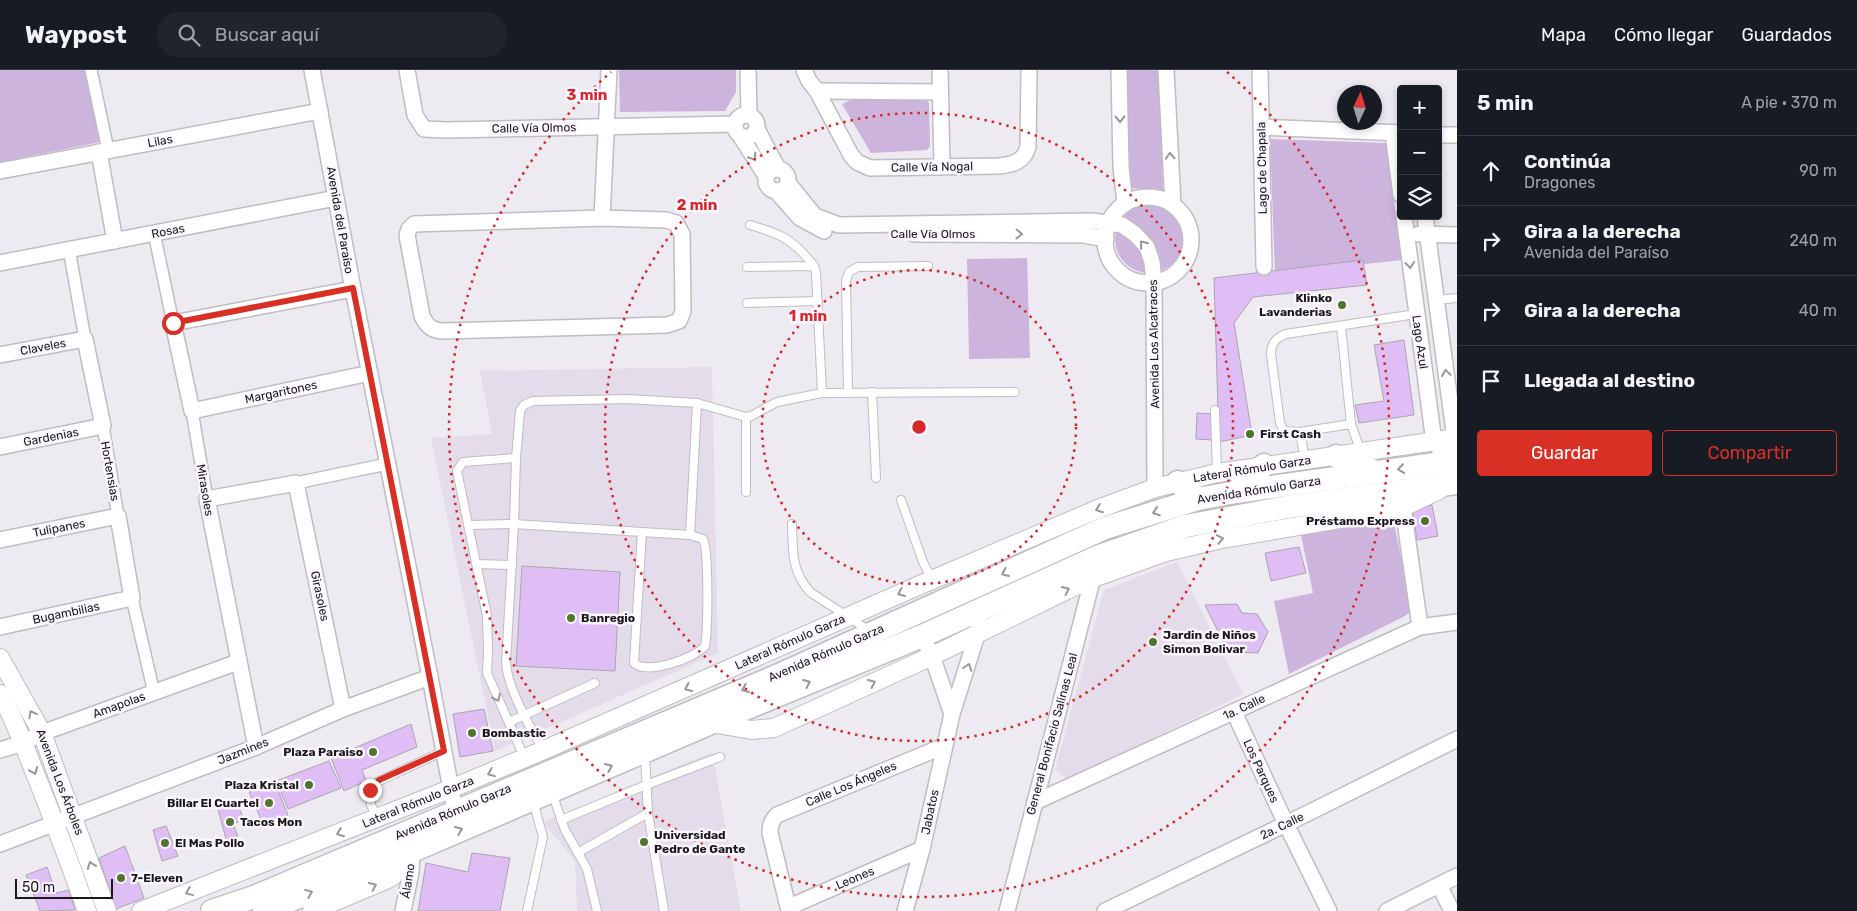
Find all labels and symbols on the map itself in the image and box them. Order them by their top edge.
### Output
north arrow [1337,85,1382,130]
text: 3 min [567,86,607,104]
one-way arrow [1115,115,1126,123]
street label: Calle Vía Olmos [491,120,577,136]
street label: Lago de Chapala [1254,122,1270,214]
street label: Lilas [146,132,174,150]
one-way arrow [747,151,757,160]
one-way arrow [1165,152,1176,160]
street label: Calle Vía Nogal [891,159,973,175]
street label: Avenida del Paraíso [324,165,356,275]
text: 2 min [677,196,717,214]
street label: Rosas [150,221,186,241]
street label: Calle Vía Olmos [891,227,975,241]
one-way arrow [1016,229,1023,239]
one-way arrow [1140,240,1149,250]
one-way arrow [1404,261,1415,269]
street label: Avenida Los Alcatraces [1146,279,1162,409]
place label: Klinko Lavanderias [1259,291,1332,319]
marker: Klinko Lavanderias [1336,299,1348,311]
text: 1 min [789,307,827,325]
route start [162,312,185,335]
street label: Lago Azul [1409,314,1431,370]
street label: Claveles [19,336,67,358]
one-way arrow [1441,369,1452,377]
street label: Margaritones [244,378,318,406]
centre of rings [910,418,928,436]
street label: Gardenias [22,425,80,449]
place label: First Cash [1260,427,1321,441]
marker: First Cash [1244,428,1256,440]
street label: Hortensias [98,440,122,502]
street label: Lateral Rómulo Garza [1192,453,1312,485]
street label: Mirasoles [194,463,216,517]
one-way arrow [1397,463,1406,473]
street label: Avenida Rómulo Garza [1196,473,1322,507]
one-way arrow [1095,503,1103,513]
one-way arrow [1152,506,1160,516]
place label: Préstamo Express [1306,514,1415,528]
marker: Préstamo Express [1419,515,1431,527]
street label: Tulipanes [32,516,86,540]
one-way arrow [1215,535,1224,545]
one-way arrow [1001,566,1010,577]
street label: Girasoles [308,570,332,622]
one-way arrow [1061,586,1070,597]
one-way arrow [897,587,906,598]
street label: Bugambilias [31,599,101,627]
place label: Banregio [581,611,635,625]
street label: Lateral Rómulo Garza [733,611,847,673]
marker: Banregio [565,612,577,624]
street label: Avenida Rómulo Garza [766,621,886,685]
place label: Jardin de Niños Simon Bolivar [1163,628,1256,656]
marker: Jardin de Niños Simon Bolivar [1147,636,1159,648]
street label: General Bonifacio Salinas Leal [1024,651,1080,817]
one-way arrow [962,664,972,672]
one-way arrow [802,679,811,690]
one-way arrow [867,679,876,689]
one-way arrow [684,681,693,692]
one-way arrow [741,683,750,694]
street label: Amapolas [91,689,147,721]
street label: 1a. Calle [1221,691,1268,723]
one-way arrow [491,693,502,702]
one-way arrow [28,711,38,720]
place label: Bombastic [482,726,546,740]
street label: Avenida Los Árboles [33,727,87,837]
marker: Bombastic [466,727,478,739]
street label: Jazmines [215,734,271,768]
street label: Los Parques [1240,737,1282,805]
place label: Plaza Paraiso [283,745,363,759]
marker: Plaza Paraiso [367,746,379,758]
street label: Calle Los Ángeles [803,759,899,809]
one-way arrow [604,763,613,773]
one-way arrow [28,766,38,774]
one-way arrow [487,766,496,777]
street label: Lateral Rómulo Garza [360,773,476,831]
place label: Plaza Kristal [225,778,299,792]
marker: Plaza Kristal [303,779,315,791]
route end [359,779,382,802]
street label: Avenida Rómulo Garza [393,781,513,843]
street label: Jabatos [918,788,942,836]
place label: Billar El Cuartel [167,796,259,810]
marker: Billar El Cuartel [263,797,275,809]
street label: 2a. Calle [1258,809,1306,843]
place label: Tacos Mon [240,815,302,829]
marker: Tacos Mon [224,816,236,828]
one-way arrow [336,826,345,837]
one-way arrow [455,826,463,836]
place label: Universidad Pedro de Gante [654,828,745,856]
place label: El Mas Pollo [175,836,244,850]
marker: Universidad Pedro de Gante [638,836,650,848]
marker: El Mas Pollo [159,837,171,849]
one-way arrow [87,861,97,870]
street label: Álamo [398,862,418,899]
street label: Leones [834,864,876,892]
place label: 7-Eleven [131,871,183,885]
marker: 7-Eleven [115,872,127,884]
scale bar [15,876,112,899]
one-way arrow [368,882,377,893]
one-way arrow [185,886,194,896]
one-way arrow [304,888,313,899]

